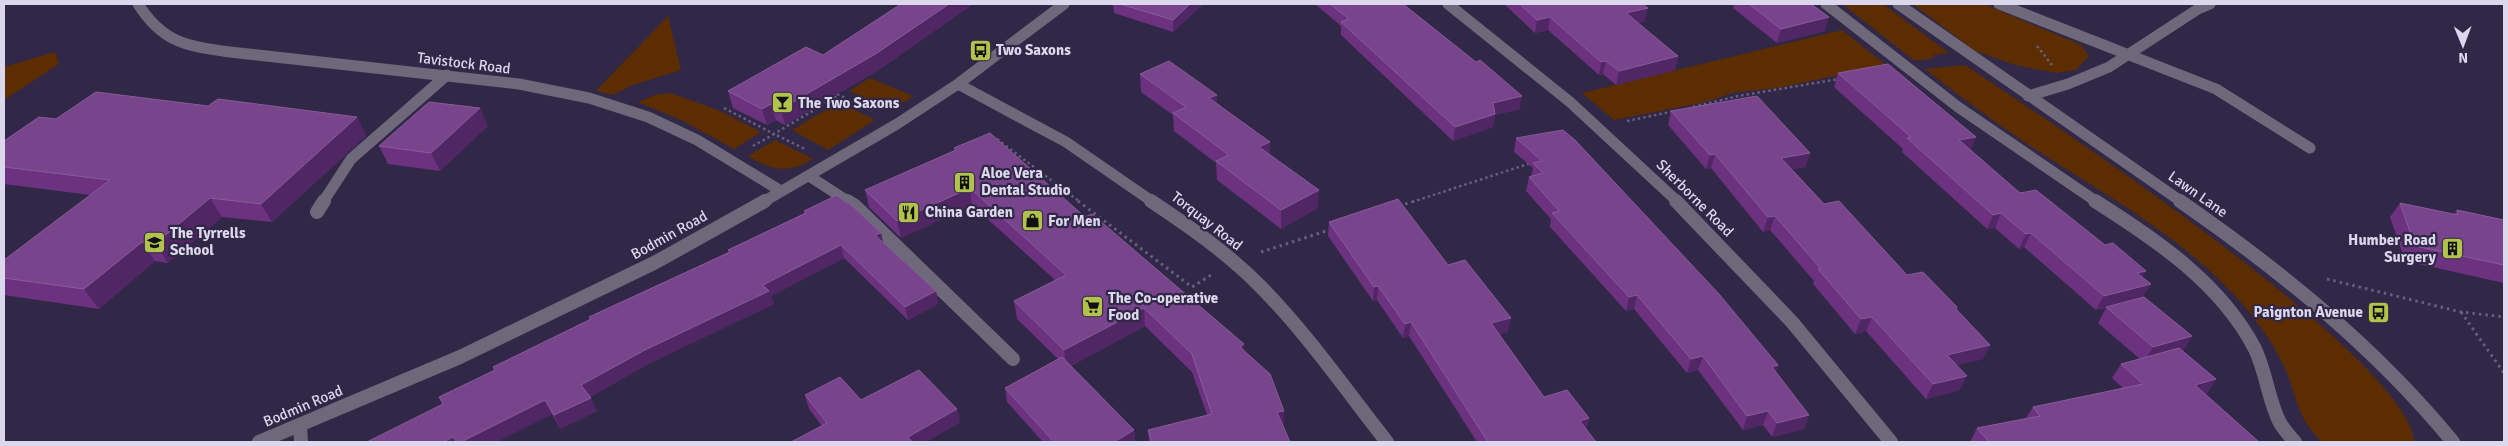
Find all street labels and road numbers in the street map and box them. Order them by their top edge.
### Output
street label: Tavistock Road [416,48,512,78]
street label: Sherborne Road [1653,156,1737,240]
street label: Lawn Lane [2165,167,2231,221]
street label: Torquay Road [1168,188,1246,254]
street label: Bodmin Road [628,207,710,263]
street label: Bodmin Road [261,381,345,431]

